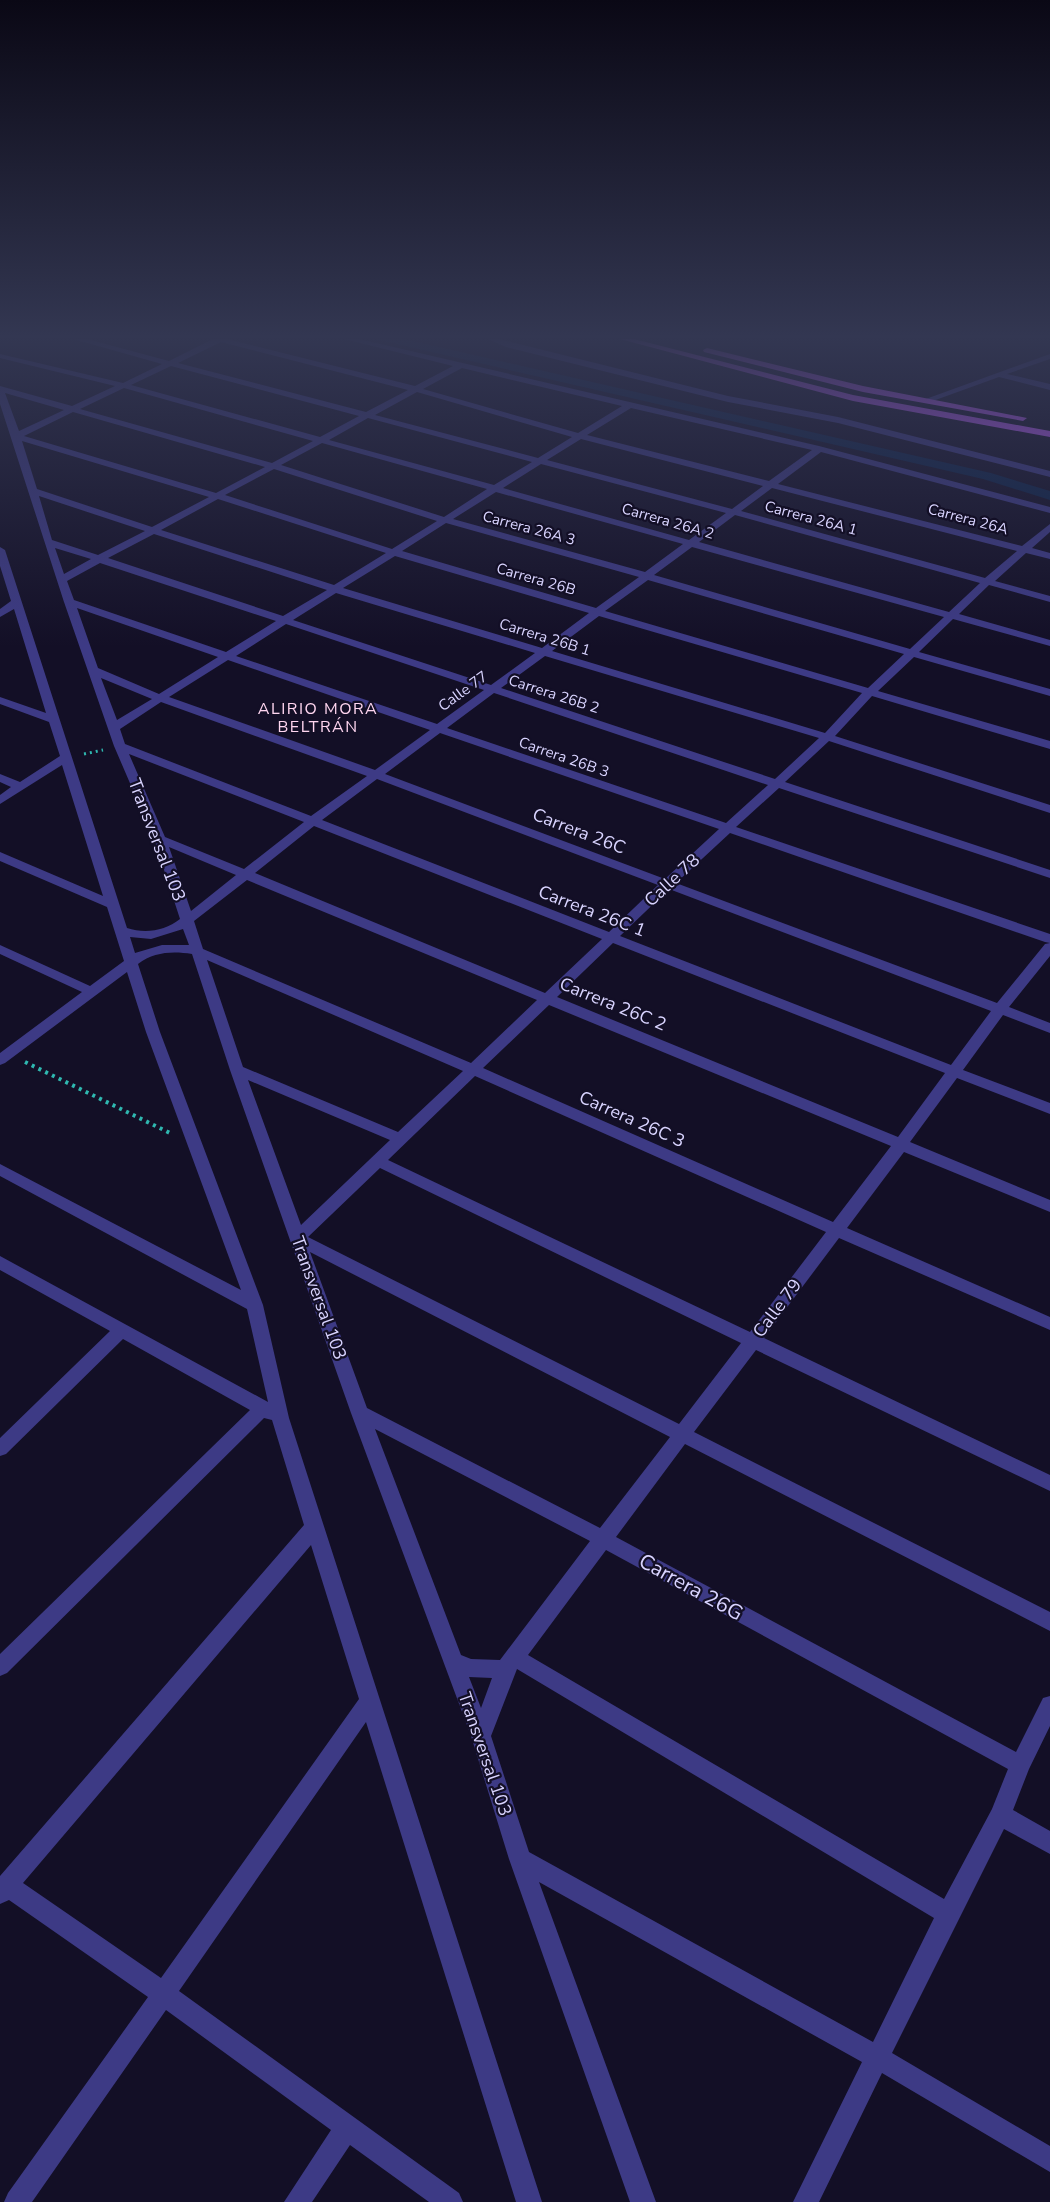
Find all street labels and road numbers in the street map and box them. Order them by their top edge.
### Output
street label: Carrera 26A 1 [762,496,860,540]
street label: Carrera 26A 2 [619,498,717,544]
street label: Carrera 26A [926,499,1010,539]
street label: Carrera 26A 3 [480,506,578,550]
street label: Carrera 26B [494,558,578,600]
street label: Carrera 26B 1 [497,614,593,660]
street label: Calle 77 [434,666,492,716]
street label: Carrera 26B 2 [506,670,602,718]
street label: Carrera 26B 3 [516,732,612,782]
street label: Transversal 103 [123,775,191,905]
street label: Carrera 26C [529,802,629,860]
street label: Calle 78 [639,848,705,912]
street label: Carrera 26C 1 [535,879,649,943]
street label: Carrera 26C 2 [556,972,670,1036]
street label: Carrera 26C 3 [575,1085,689,1153]
street label: Transversal 103 [286,1233,352,1363]
street label: Calle 79 [747,1274,807,1342]
street label: Carrera 26G [634,1547,748,1627]
street label: Transversal 103 [453,1689,517,1819]

